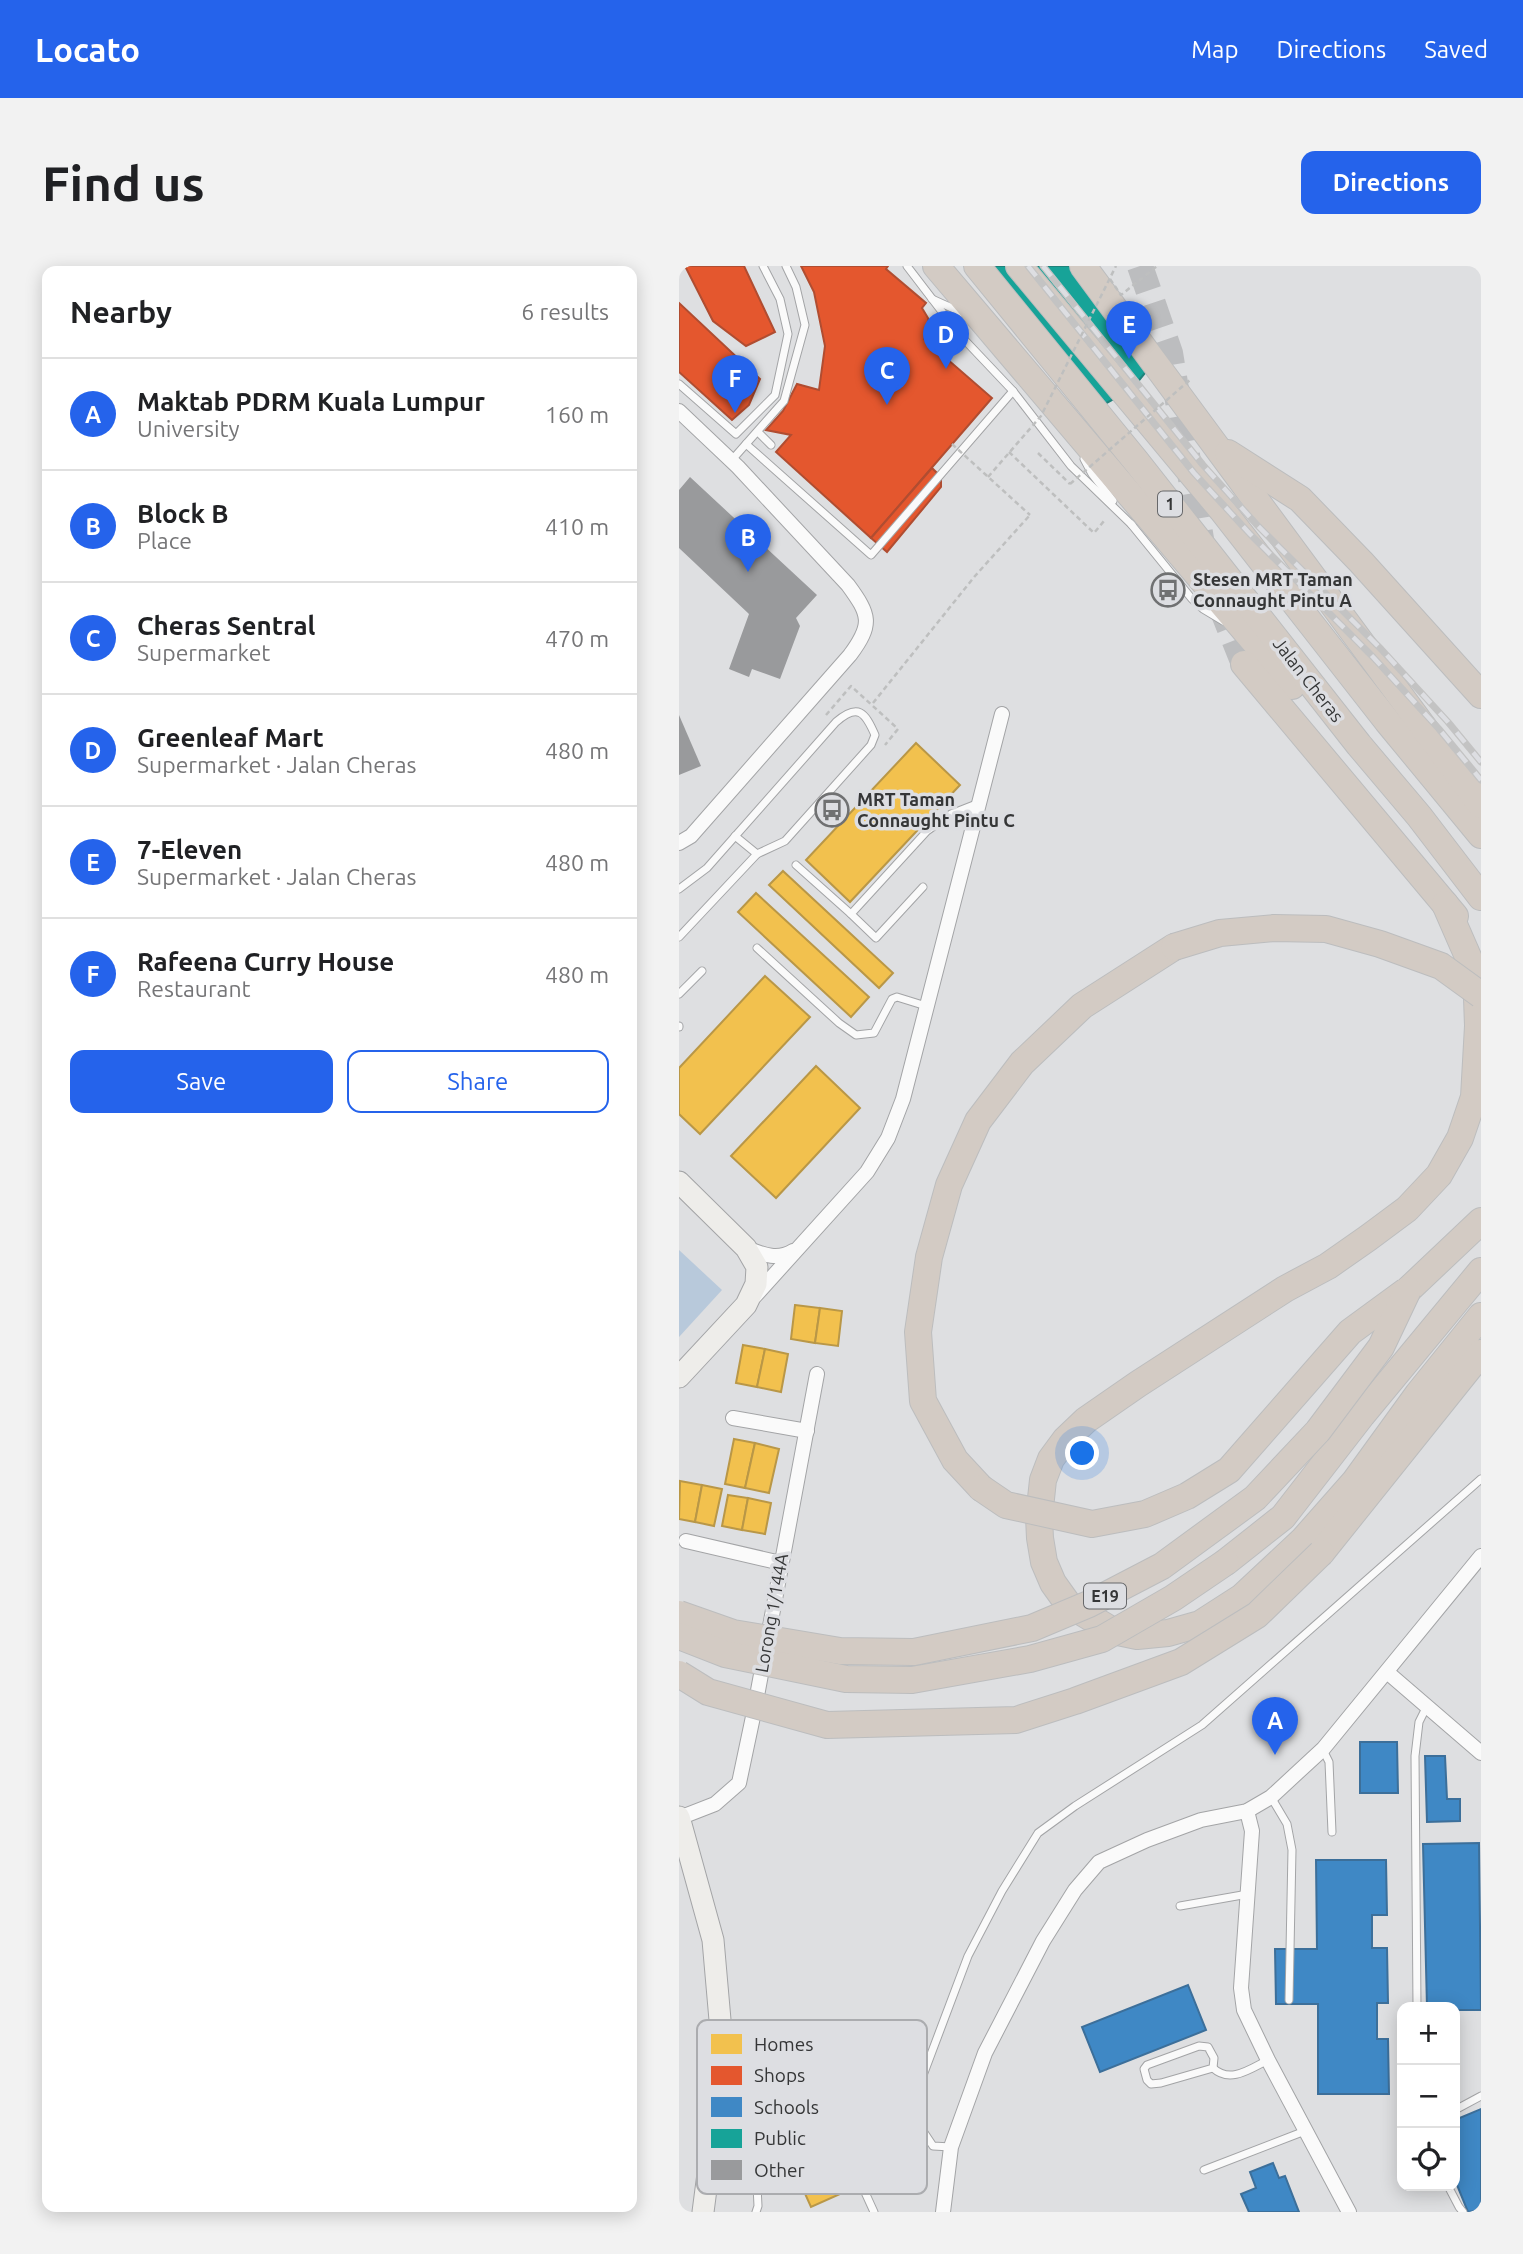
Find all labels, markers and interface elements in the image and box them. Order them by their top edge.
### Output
text: Locato [35,31,140,68]
text: Map [1191,36,1238,63]
text: Directions [1276,36,1386,63]
text: Saved [1424,36,1488,63]
button: Directions [1301,151,1481,214]
text: Find us [42,155,205,210]
text: Nearby [70,295,172,329]
text: 6 results [521,299,609,324]
pin: E [1106,301,1152,359]
pin: D [923,311,969,369]
pin: C [864,347,910,405]
pin: F [712,355,758,413]
text: Maktab PDRM Kuala Lumpur [137,387,485,416]
text: A [85,402,101,427]
text: 160 m [545,402,609,427]
text: University [137,416,240,441]
road number: 1 [1158,492,1182,516]
text: Block B [137,499,229,528]
text: B [85,514,101,539]
text: 410 m [545,514,609,539]
pin: B [725,514,771,572]
text: Place [137,528,192,553]
place label: Stesen MRT Taman Connaught Pintu A [1193,569,1353,610]
bus stop icon: Stesen MRT Taman Connaught Pintu A [1149,571,1187,609]
text: Cheras Sentral [137,611,315,640]
text: C [86,626,100,651]
text: 470 m [545,626,609,651]
street label: Jalan Cheras [1270,633,1348,726]
text: Supermarket [137,640,270,665]
text: Greenleaf Mart [137,723,324,752]
text: D [85,738,101,763]
text: 480 m [545,738,609,763]
text: Supermarket · Jalan Cheras [137,752,416,777]
place label: MRT Taman Connaught Pintu C [857,789,1015,830]
bus stop icon: MRT Taman Connaught Pintu C [813,791,851,829]
text: 7-Eleven [137,835,242,864]
text: E [86,850,100,875]
text: 480 m [545,850,609,875]
text: Supermarket · Jalan Cheras [137,864,416,889]
text: Rafeena Curry House [137,947,394,976]
text: F [87,962,99,987]
text: 480 m [545,962,609,987]
text: Restaurant [137,976,251,1001]
button: Save [70,1050,333,1113]
button: Share [347,1050,609,1113]
your location [1065,1436,1099,1470]
street label: Lorong 1/144A [751,1551,791,1674]
road number: E19 [1084,1584,1126,1608]
pin: A [1252,1697,1298,1755]
map controls [1397,2002,1460,2191]
button: + [1397,2002,1460,2065]
legend [697,2020,927,2194]
text: Homes [754,2033,814,2055]
text: Shops [754,2064,805,2086]
button: − [1397,2065,1460,2128]
text: Schools [754,2096,819,2118]
text: Public [754,2127,806,2149]
button: locate [1397,2128,1460,2191]
text: Other [754,2159,805,2181]

